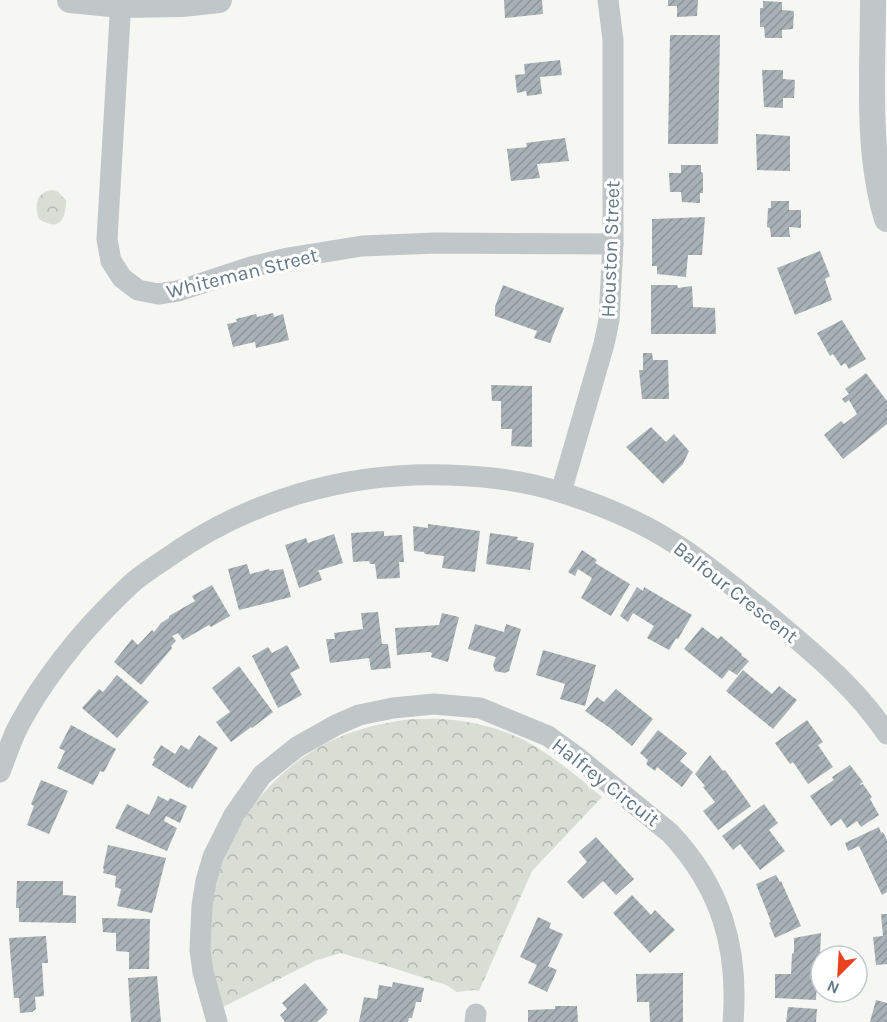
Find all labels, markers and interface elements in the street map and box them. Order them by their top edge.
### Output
street label: Houston Street [597,180,624,318]
street label: Whiteman Street [164,243,321,303]
street label: Balfour Crescent [669,537,803,648]
street label: Halfrey Circuit [547,733,664,832]
north arrow [809,944,869,1004]
text: N [824,976,842,998]

